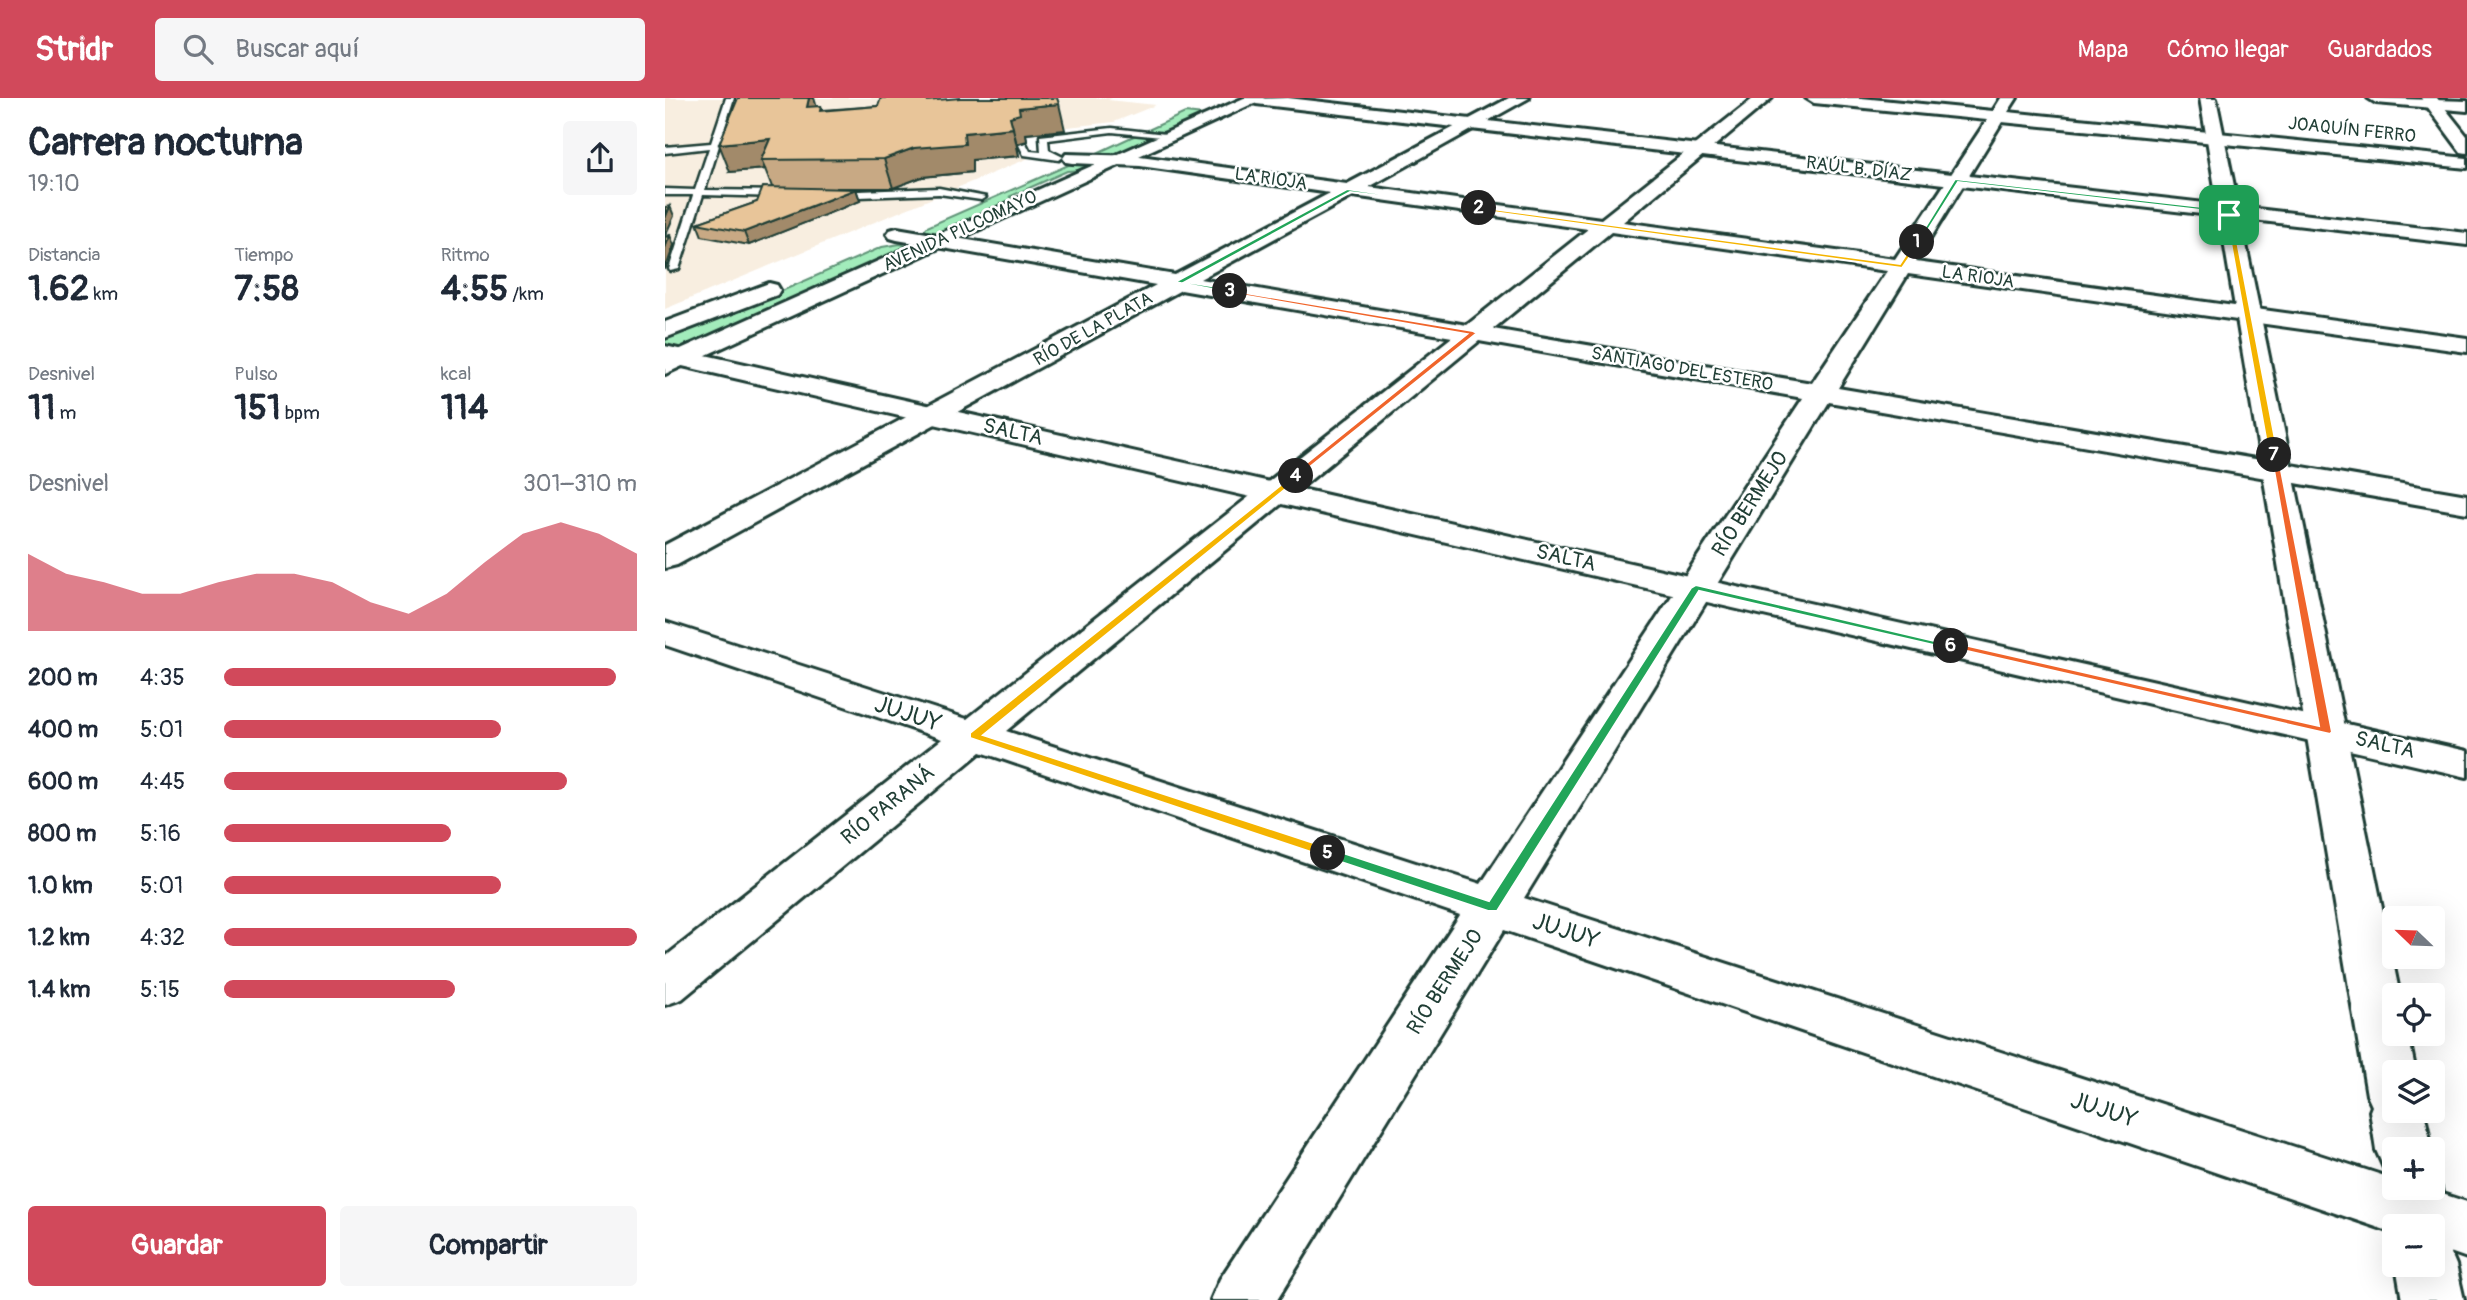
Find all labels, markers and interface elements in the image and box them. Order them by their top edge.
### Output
search box [155,18,645,81]
text: Stridr [35,29,113,70]
icon: search [179,30,217,68]
text: Buscar aquí [235,33,359,65]
text: Mapa [2078,35,2129,64]
text: Cómo llegar [2167,35,2289,64]
text: Guardados [2327,35,2432,64]
street label: JOAQUÍN FERRO [2287,112,2417,148]
text: Carrera nocturna [28,119,303,167]
button: share [563,121,637,195]
street label: RAÚL B. DÍAZ [1805,151,1913,187]
street label: LA RIOJA [1233,163,1309,196]
text: 19:10 [28,169,80,198]
street label: AVENIDA PILCOMAYO [879,185,1041,277]
pin [2199,185,2259,245]
pin: 2 [1461,190,1497,226]
text: 2 [1473,195,1484,219]
icon: arrive [2210,196,2248,234]
pin: 1 [1899,225,1935,260]
text: 1 [1913,229,1920,253]
text: Distancia [28,243,100,267]
text: Tiempo [234,243,293,267]
text: Ritmo [441,243,490,267]
street label: LA RIOJA [1940,261,2016,294]
text: 1.62 [28,267,89,311]
text: 7:58 [234,267,299,311]
text: 4:55 [441,267,508,311]
pin: 3 [1213,274,1247,308]
text: 3 [1224,278,1235,302]
text: km [89,282,118,306]
text: /km [508,282,544,306]
street label: RÍO DE LA PLATA [1029,287,1157,371]
street label: SANTIAGO DEL ESTERO [1589,342,1775,396]
text: Desnivel [28,362,95,386]
text: Pulso [234,362,278,386]
text: kcal [441,362,472,386]
text: 11 [28,386,55,430]
text: 151 [234,386,281,430]
text: 114 [441,386,488,430]
text: m [55,401,76,425]
text: bpm [281,401,320,425]
street label: SALTA [980,412,1046,452]
pin: 7 [2257,438,2291,472]
text: 7 [2268,442,2279,466]
street label: RÍO BERMEJO [1706,446,1794,562]
pin: 4 [1279,458,1313,494]
text: 4 [1290,463,1301,487]
text: Desnivel [28,469,109,498]
text: 301–310 m [523,469,637,498]
street label: SALTA [1533,538,1599,578]
pin: 6 [1933,628,1969,664]
text: 6 [1945,633,1956,657]
text: 200 m [28,663,98,692]
text: 4:35 [140,663,185,692]
street label: JUJUY [871,690,945,738]
text: 400 m [28,715,98,744]
text: 5:01 [140,715,183,744]
street label: SALTA [2352,725,2418,765]
street label: RÍO PARANÁ [836,759,940,851]
text: 600 m [28,767,98,796]
text: 4:45 [140,767,185,796]
text: 800 m [28,819,96,848]
text: 5:16 [140,819,181,848]
pin: 5 [1311,836,1345,870]
text: 5 [1322,840,1333,864]
text: 1.0 km [28,871,93,900]
text: 5:01 [140,871,183,900]
north arrow [2382,906,2445,970]
map controls [2382,906,2445,1277]
street label: JUJUY [1529,907,1603,955]
text: 1.2 km [28,923,90,952]
text: 4:32 [140,923,185,952]
street label: RÍO BERMEJO [1401,924,1489,1040]
text: 1.4 km [28,975,90,1004]
text: 5:15 [140,975,180,1004]
button: locate [2382,983,2445,1046]
button: layers [2382,1060,2445,1123]
street label: JUJUY [2067,1086,2141,1134]
button: + [2382,1137,2445,1200]
button: Guardar [28,1206,326,1286]
button: Compartir [340,1206,637,1286]
button: − [2382,1214,2445,1277]

